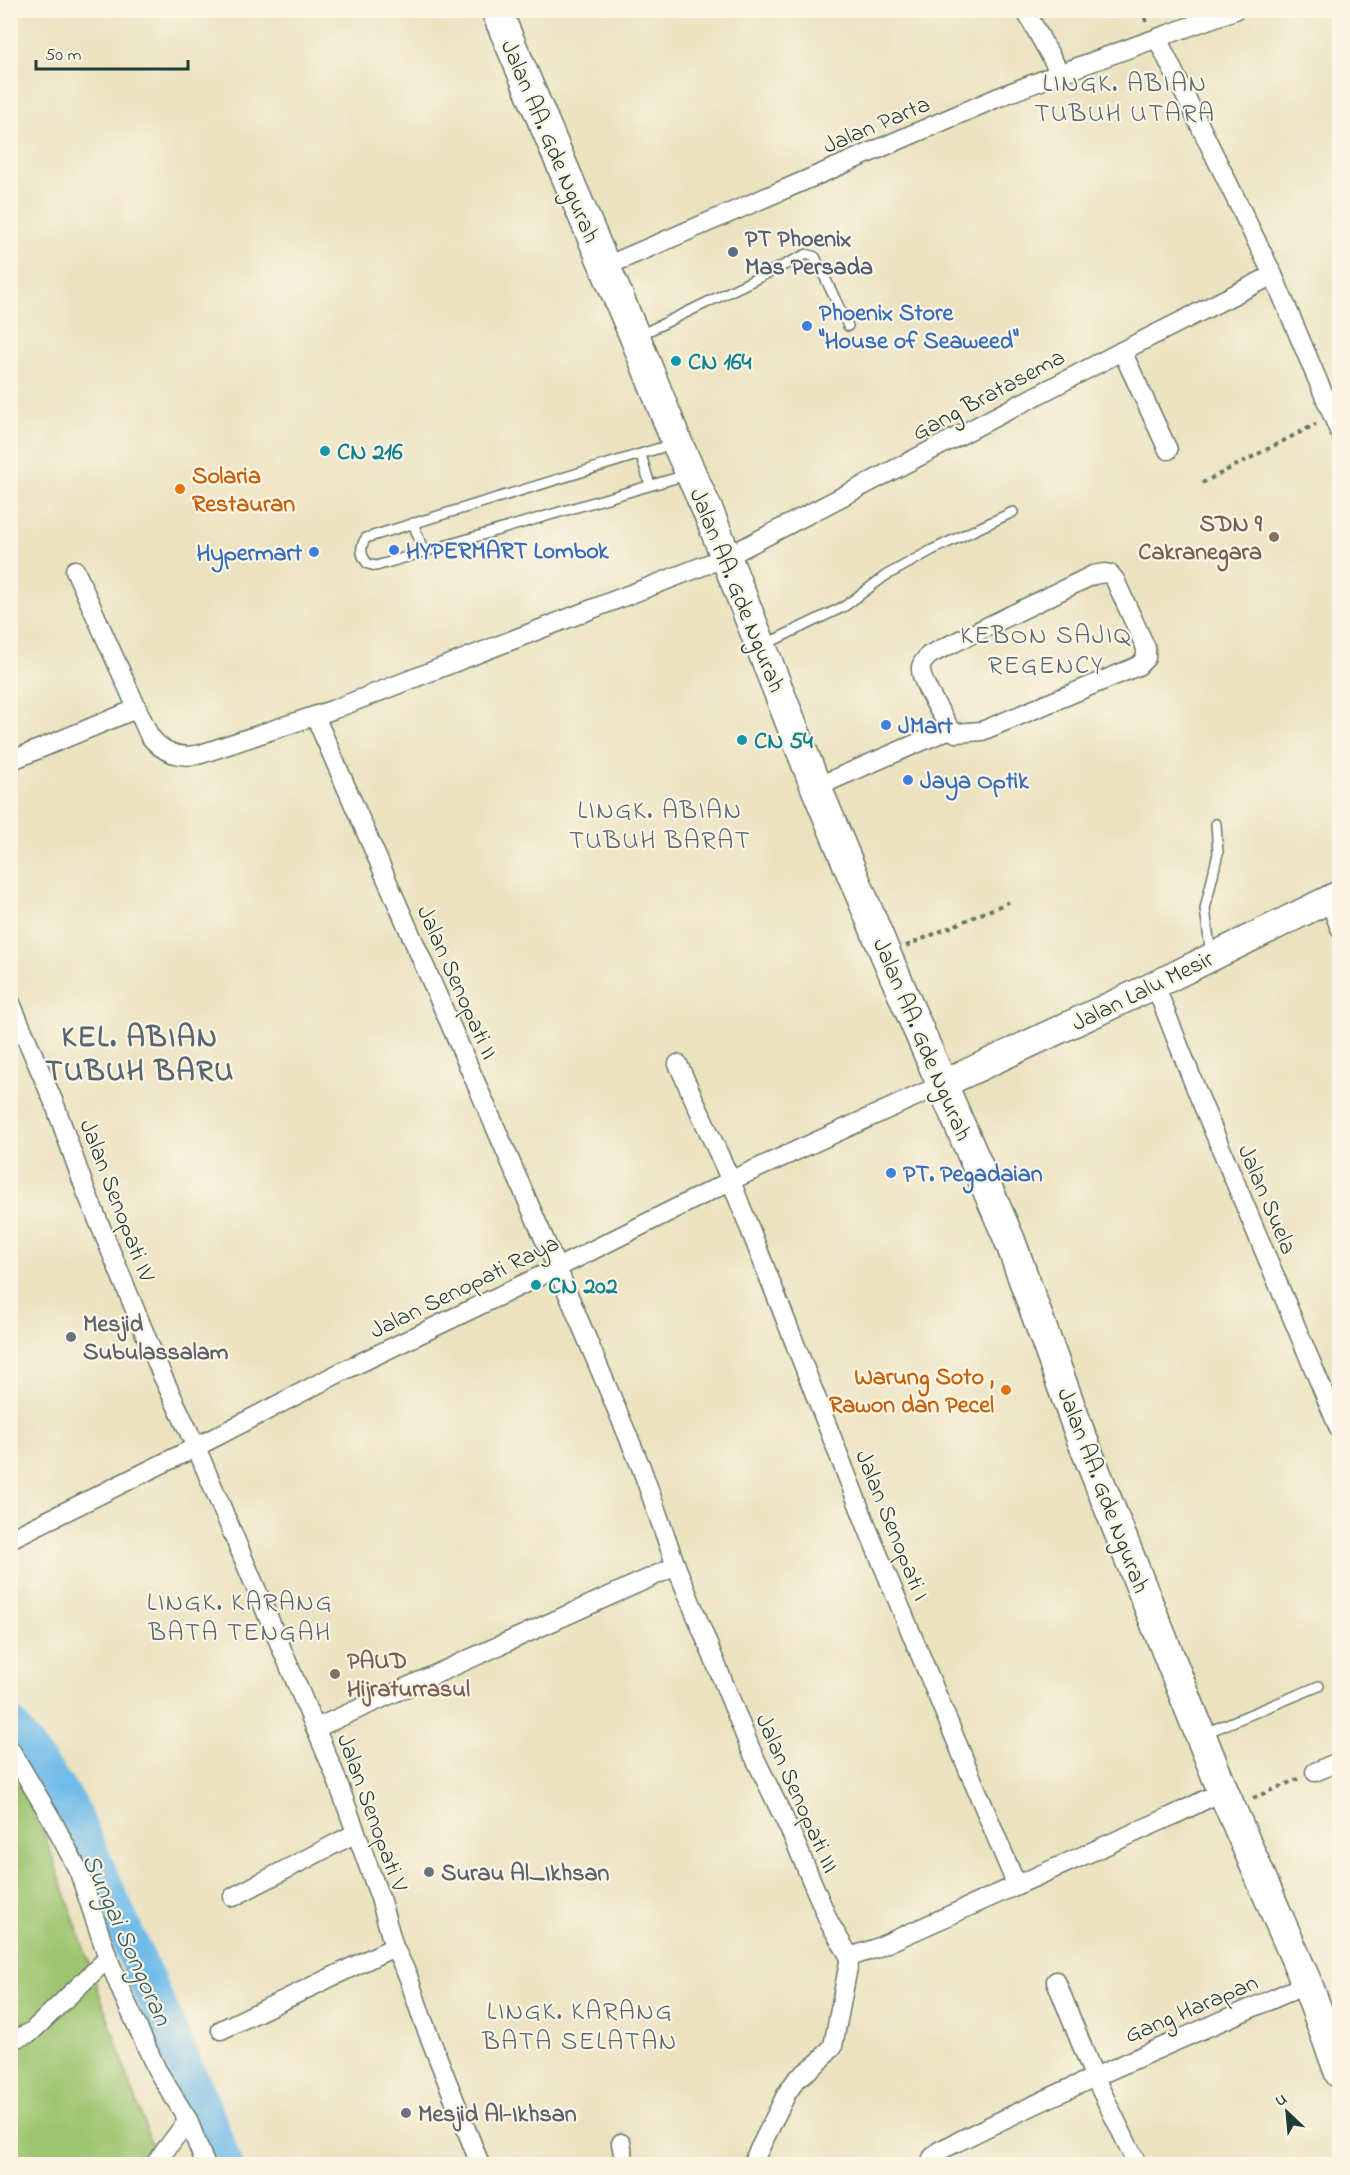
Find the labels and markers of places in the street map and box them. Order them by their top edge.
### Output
place label: PT Phoenix Mas Persada [745,223,873,286]
marker: PT Phoenix Mas Persada [726,245,740,259]
place label: Phoenix Store "House of Seaweed" [818,297,1019,360]
marker: Phoenix Store "House of Seaweed" [800,319,814,333]
place label: CN 164 [688,346,752,381]
marker: CN 164 [669,354,683,368]
place label: CN 216 [337,436,403,471]
marker: CN 216 [318,444,332,458]
place label: Solaria Restauran [192,460,295,523]
marker: Solaria Restauran [173,482,187,496]
place label: SDN 9 Cakranegara [1138,508,1263,572]
marker: SDN 9 Cakranegara [1267,530,1281,544]
place label: HYPERMART Lombok [406,535,609,570]
place label: Hypermart [196,537,303,573]
marker: HYPERMART Lombok [387,543,401,557]
marker: Hypermart [307,545,321,559]
place label: JMart [898,710,954,745]
marker: JMart [879,718,893,732]
place label: CN 54 [754,725,813,760]
marker: CN 54 [735,733,749,747]
place label: Jaya Optik [920,765,1029,801]
marker: Jaya Optik [901,773,915,787]
place label: PT. Pegadaian [903,1158,1043,1194]
marker: PT. Pegadaian [884,1166,898,1180]
place label: CN 202 [548,1270,618,1305]
marker: CN 202 [529,1278,543,1292]
place label: Mesjid Subulassalam [83,1308,229,1371]
marker: Mesjid Subulassalam [64,1330,78,1344]
place label: Warung Soto , Rawon dan Pecel [829,1361,994,1424]
marker: Warung Soto , Rawon dan Pecel [999,1383,1013,1397]
place label: PAUD Hijraturrasul [347,1645,470,1708]
marker: PAUD Hijraturrasul [328,1667,342,1681]
place label: Surau Al_Ikhsan [441,1857,609,1892]
marker: Surau Al_Ikhsan [422,1865,436,1879]
place label: Mesjid Al-Ikhsan [418,2098,577,2133]
marker: Mesjid Al-Ikhsan [399,2106,413,2120]

